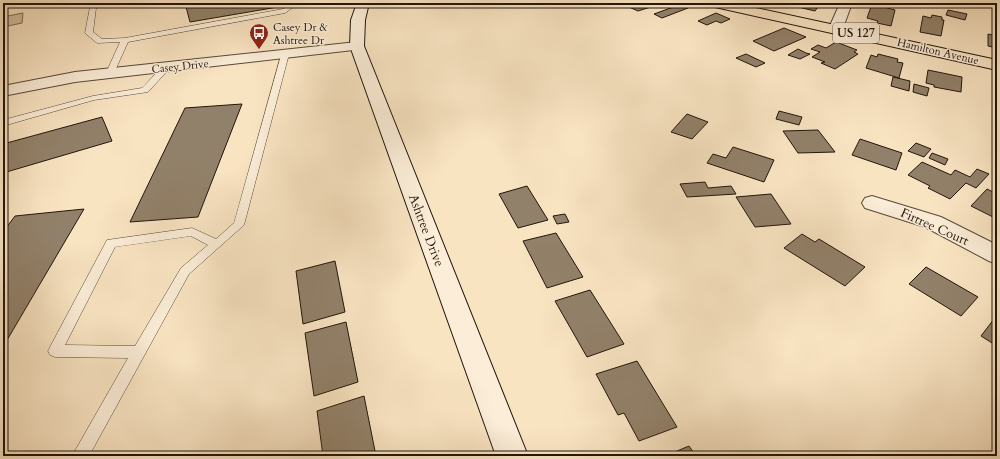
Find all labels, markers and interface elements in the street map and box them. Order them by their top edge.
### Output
place label: Casey Dr & Ashtree Dr [273,20,329,48]
bus stop icon: Casey Dr & Ashtree Dr [248,22,270,50]
road number: US 127 [833,23,879,43]
street label: Hamilton Avenue [896,35,980,68]
street label: Casey Drive [151,56,209,77]
street label: Ashtree Drive [404,192,448,269]
street label: Firtree Court [898,204,972,250]

